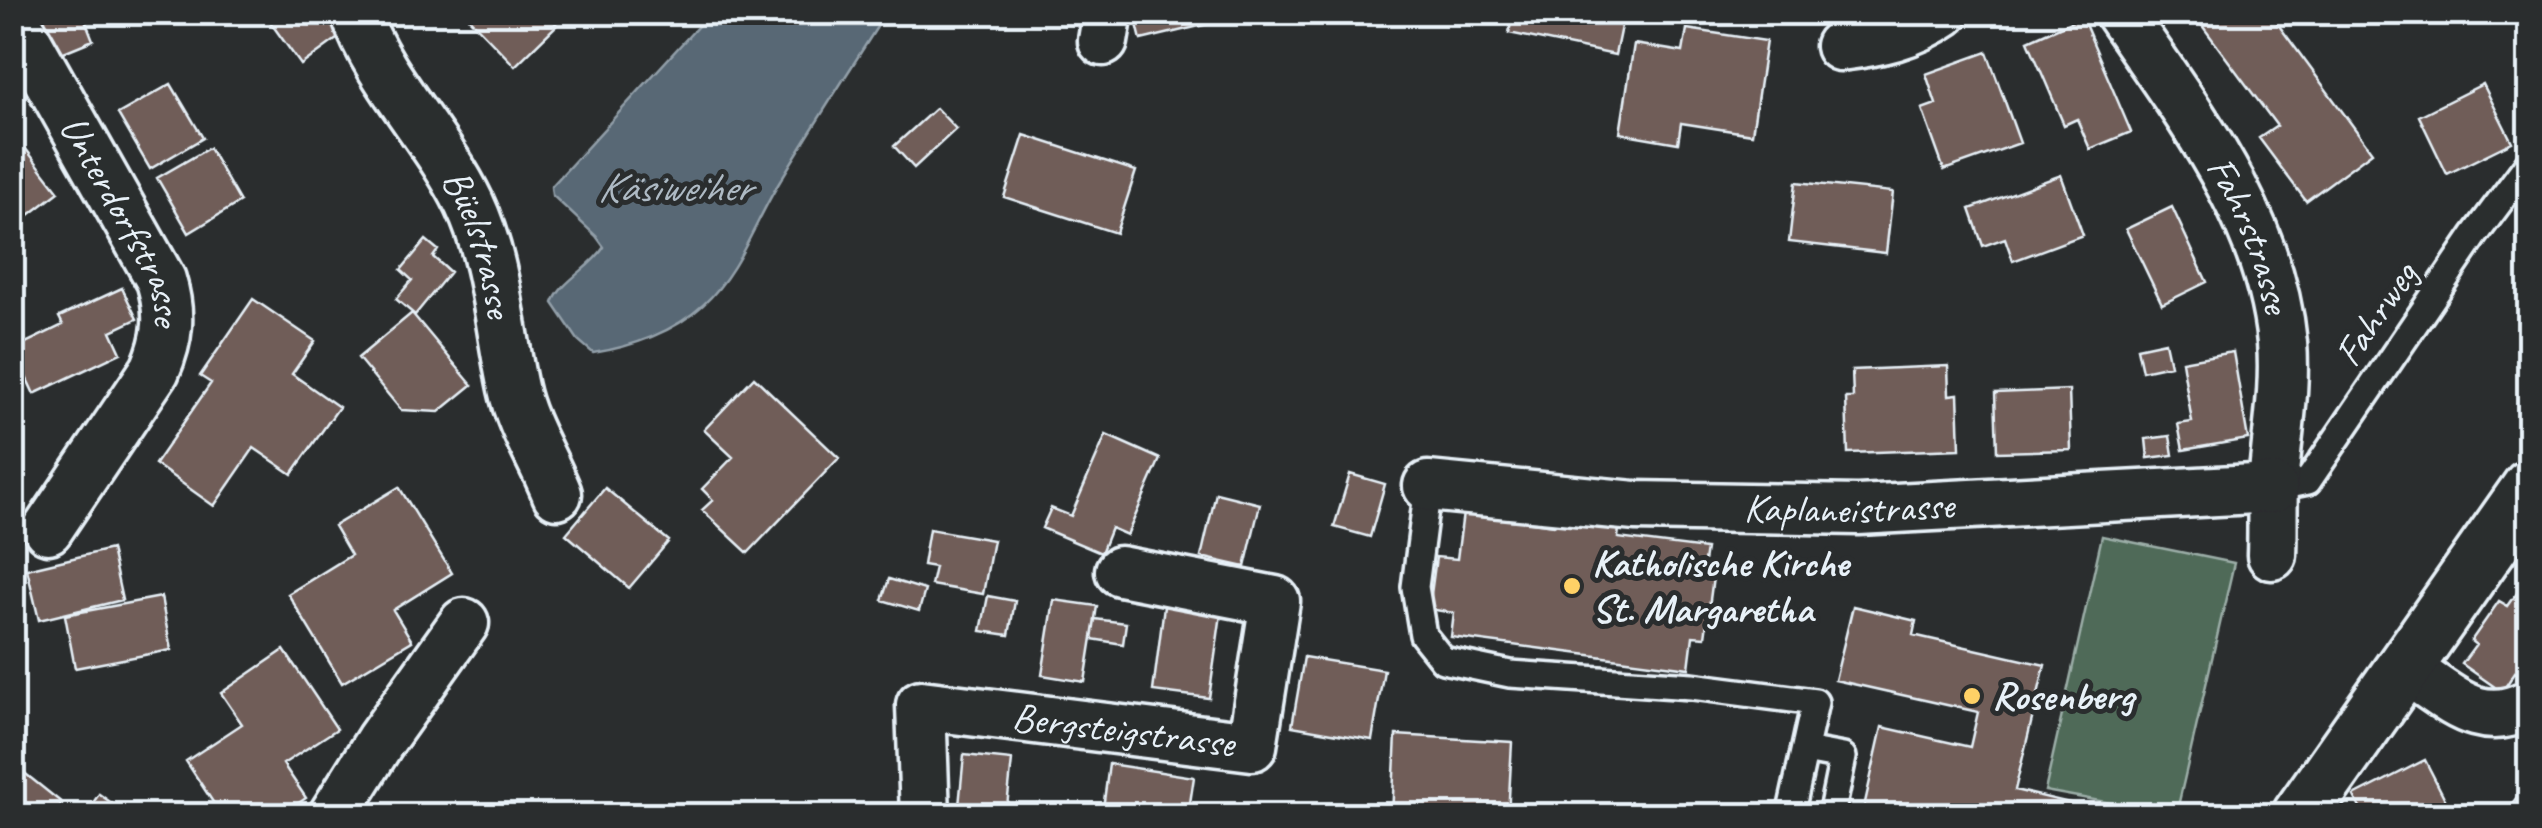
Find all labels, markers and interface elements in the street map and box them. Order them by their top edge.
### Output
street label: Unterdorfstrasse [49,107,193,330]
street label: Fahrstrasse [2195,148,2303,320]
street label: Büelstrasse [431,160,525,324]
water label: Käsiweiher [598,161,758,214]
street label: Fahrweg [2323,251,2430,376]
street label: Kaplaneistrasse [1744,480,1958,535]
place label: Katholische Kirche St. Margaretha [1592,538,1851,634]
marker: Katholische Kirche St. Margaretha [1561,575,1583,597]
place label: Rosenberg [1992,671,2137,721]
marker: Rosenberg [1961,685,1983,707]
street label: Bergsteigstrasse [1010,692,1240,769]

